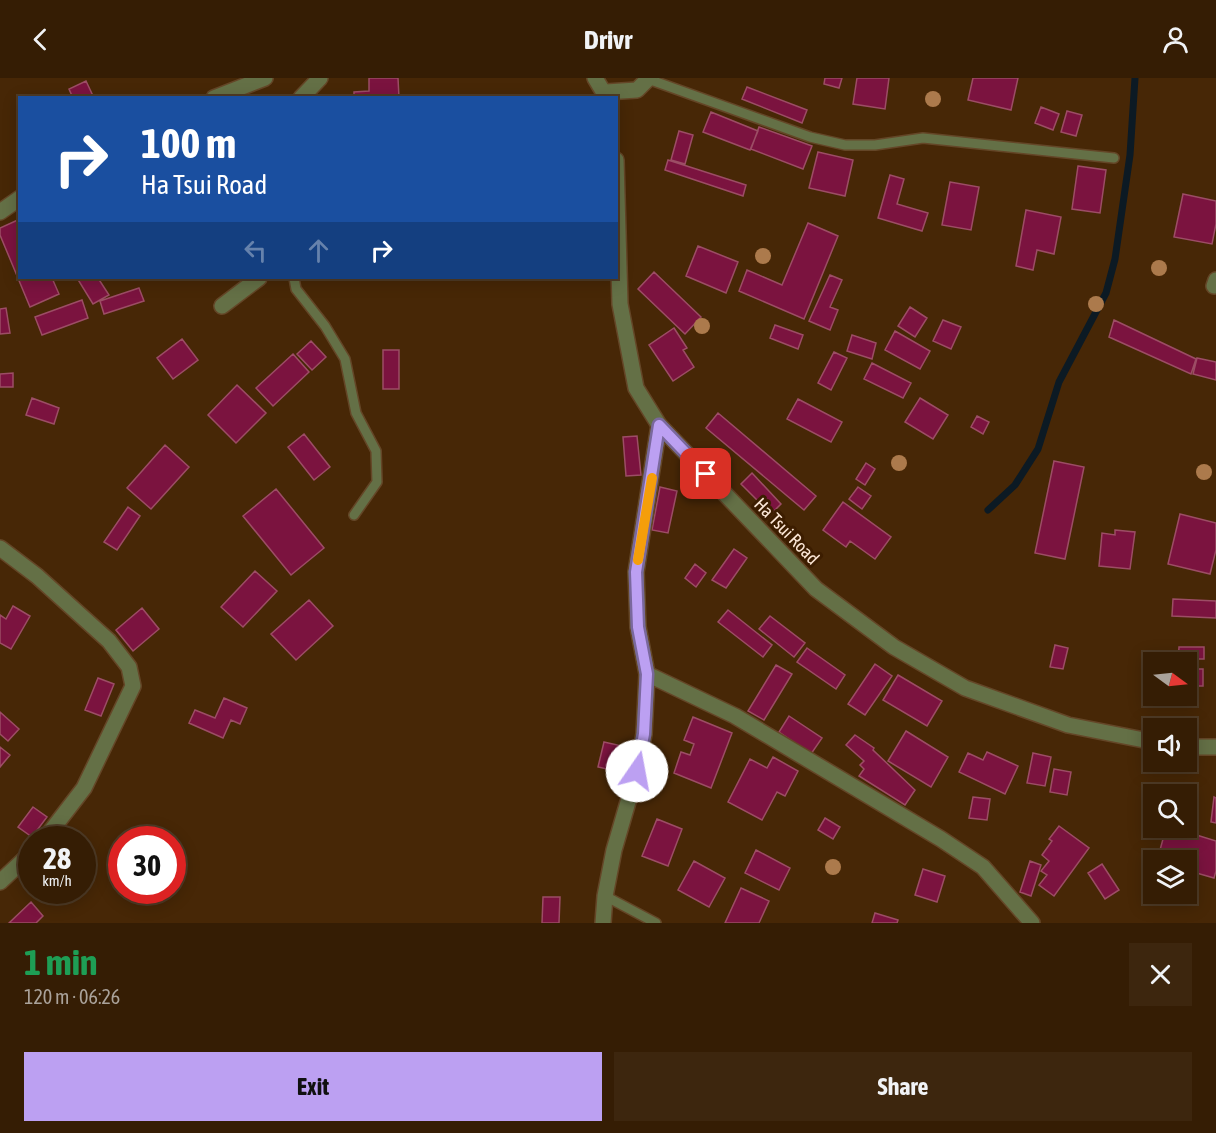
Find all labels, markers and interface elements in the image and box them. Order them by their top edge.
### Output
icon: back [24,23,57,56]
icon: person [1159,23,1192,56]
text: Drivr [584,24,632,55]
text: 100 m [141,119,236,167]
icon: right [42,120,120,198]
text: Ha Tsui Road [141,169,267,200]
icon: left [239,234,272,267]
icon: ahead [302,234,335,267]
icon: right [365,234,398,267]
pin [680,448,731,499]
icon: arrive [689,457,722,490]
street label: Ha Tsui Road [750,493,824,569]
north arrow [1143,652,1197,706]
map controls [1143,652,1197,904]
button: sound [1143,718,1197,772]
position arrow [605,739,669,803]
button: search [1143,784,1197,838]
speed limit sign: 30 [108,826,186,904]
text: 28 [43,841,71,875]
button: layers [1143,850,1197,904]
text: km/h [42,872,72,889]
text: 1 min [24,941,98,983]
button: close [1129,943,1192,1006]
text: 120 m · 06:26 [24,985,120,1008]
button: Exit [24,1052,602,1121]
button: Share [614,1052,1192,1121]

